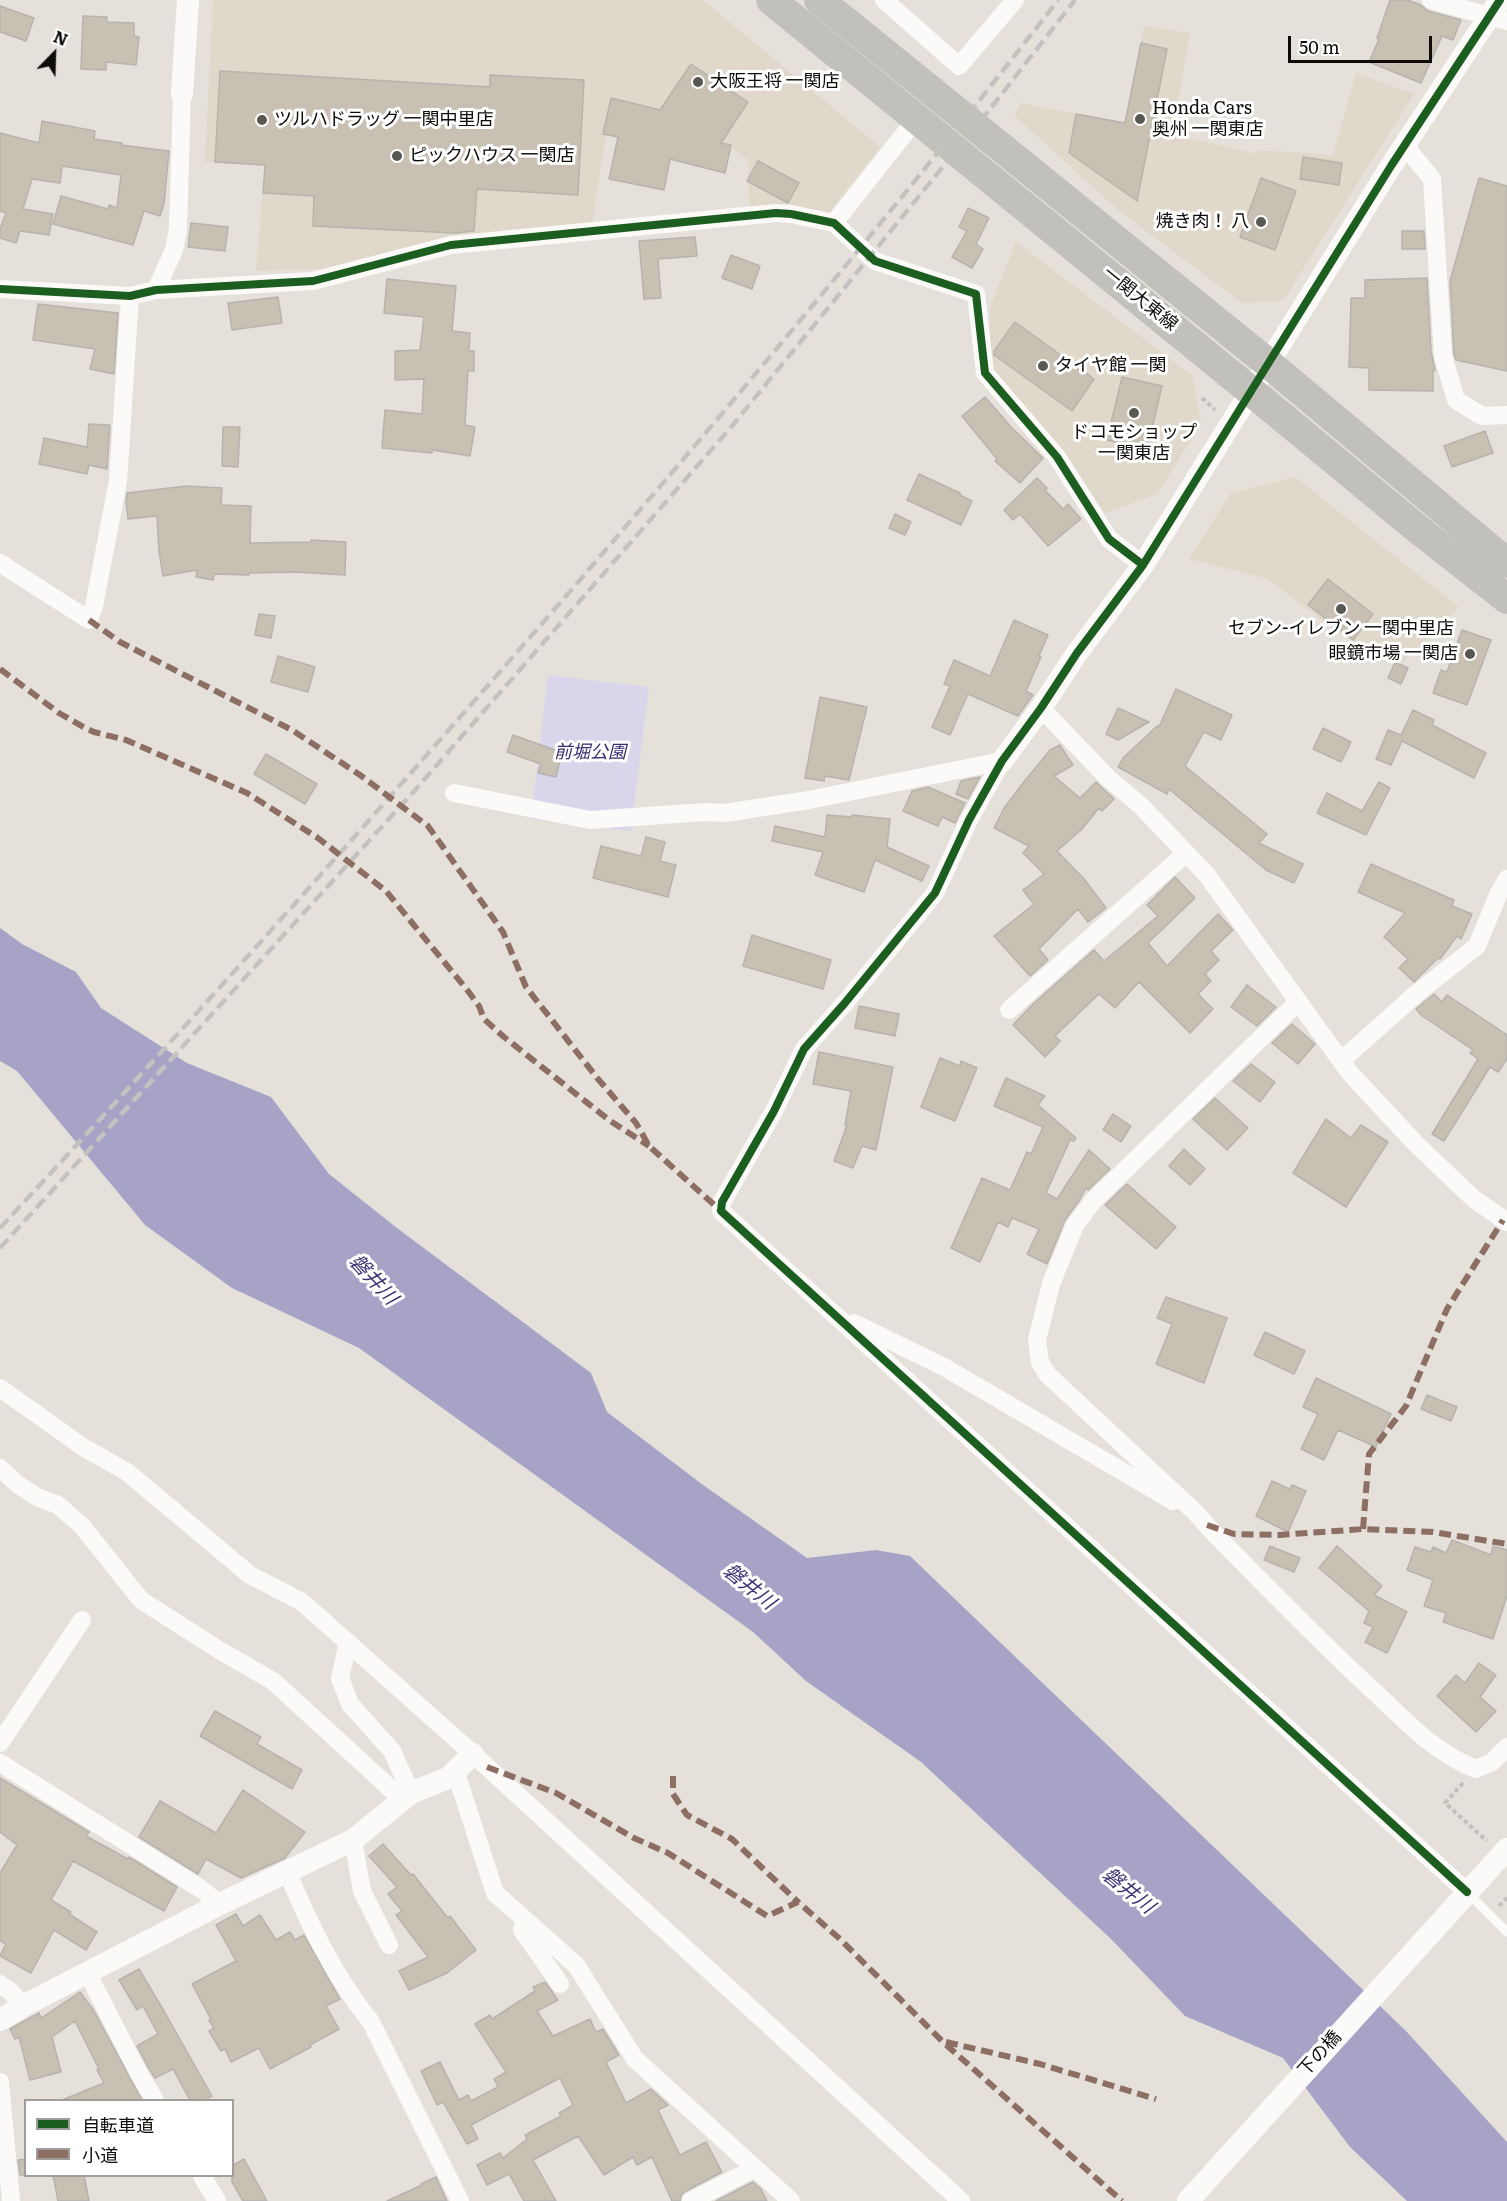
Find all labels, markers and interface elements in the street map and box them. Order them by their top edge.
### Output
north arrow [24,24,84,84]
text: N [50,24,72,51]
scale bar [1291,24,1435,62]
text: 50 m [1299,33,1340,60]
place label: 大阪王将 一関店 [710,71,840,93]
marker: 大阪王将 一関店 [691,75,705,89]
place label: Honda Cars 奥州 一関東店 [1152,98,1264,140]
place label: ツルハドラッグ 一関中里店 [274,109,494,131]
marker: Honda Cars 奥州 一関東店 [1133,112,1147,126]
marker: ツルハドラッグ 一関中里店 [255,113,269,127]
place label: ピックハウス 一関店 [409,145,575,167]
marker: ピックハウス 一関店 [390,149,404,163]
place label: 焼き肉！ 八 [1155,211,1249,233]
marker: 焼き肉！ 八 [1254,215,1268,229]
street label: 一関大東線 [1098,262,1182,336]
place label: タイヤ館 一関 [1055,355,1167,377]
marker: タイヤ館 一関 [1036,359,1050,373]
marker: ドコモショップ 一関東店 [1127,406,1141,420]
place label: ドコモショップ 一関東店 [1071,422,1197,464]
marker: セブン-イレブン 一関中里店 [1334,602,1348,616]
place label: セブン-イレブン 一関中里店 [1228,618,1454,640]
place label: 眼鏡市場 一関店 [1328,643,1458,665]
marker: 眼鏡市場 一関店 [1463,647,1477,661]
park label: 前堀公園 [554,742,626,764]
water label: 磐井川 [344,1250,402,1310]
water label: 磐井川 [718,1559,780,1615]
water label: 磐井川 [1097,1863,1159,1919]
street label: 下の橋 [1294,2027,1346,2081]
legend [24,2099,234,2177]
text: 自転車道 [82,2111,154,2138]
text: 小道 [82,2141,118,2168]

